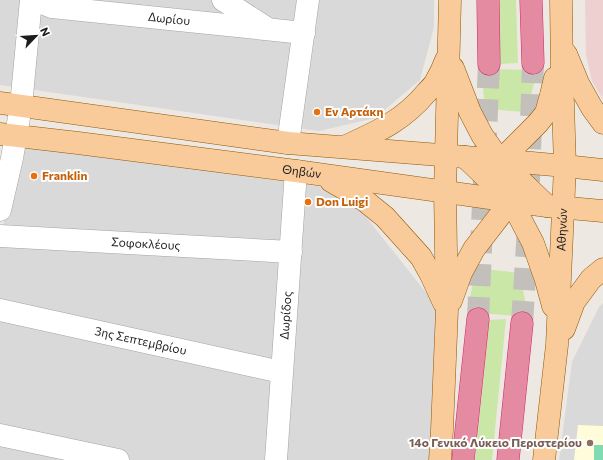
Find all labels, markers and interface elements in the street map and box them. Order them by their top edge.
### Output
street label: Δωρίου [147,9,191,27]
north arrow [16,16,56,56]
text: N [38,25,53,38]
place label: Εν Αρτάκη [325,104,384,118]
marker: Εν Αρτάκη [312,107,322,117]
street label: Θηβών [282,161,322,180]
place label: Franklin [42,168,87,182]
marker: Franklin [29,171,39,181]
place label: Don Luigi [316,194,368,208]
marker: Don Luigi [303,197,313,207]
street label: Αθηνών [553,208,569,252]
street label: Σοφοκλέους [111,234,181,252]
street label: Δωρίδος [276,290,294,340]
street label: 3ης Σεπτεμβρίου [94,323,188,357]
place label: 14ο Γενικό Λύκειο Περιστερίου [409,435,582,449]
marker: 14ο Γενικό Λύκειο Περιστερίου [585,438,595,448]

